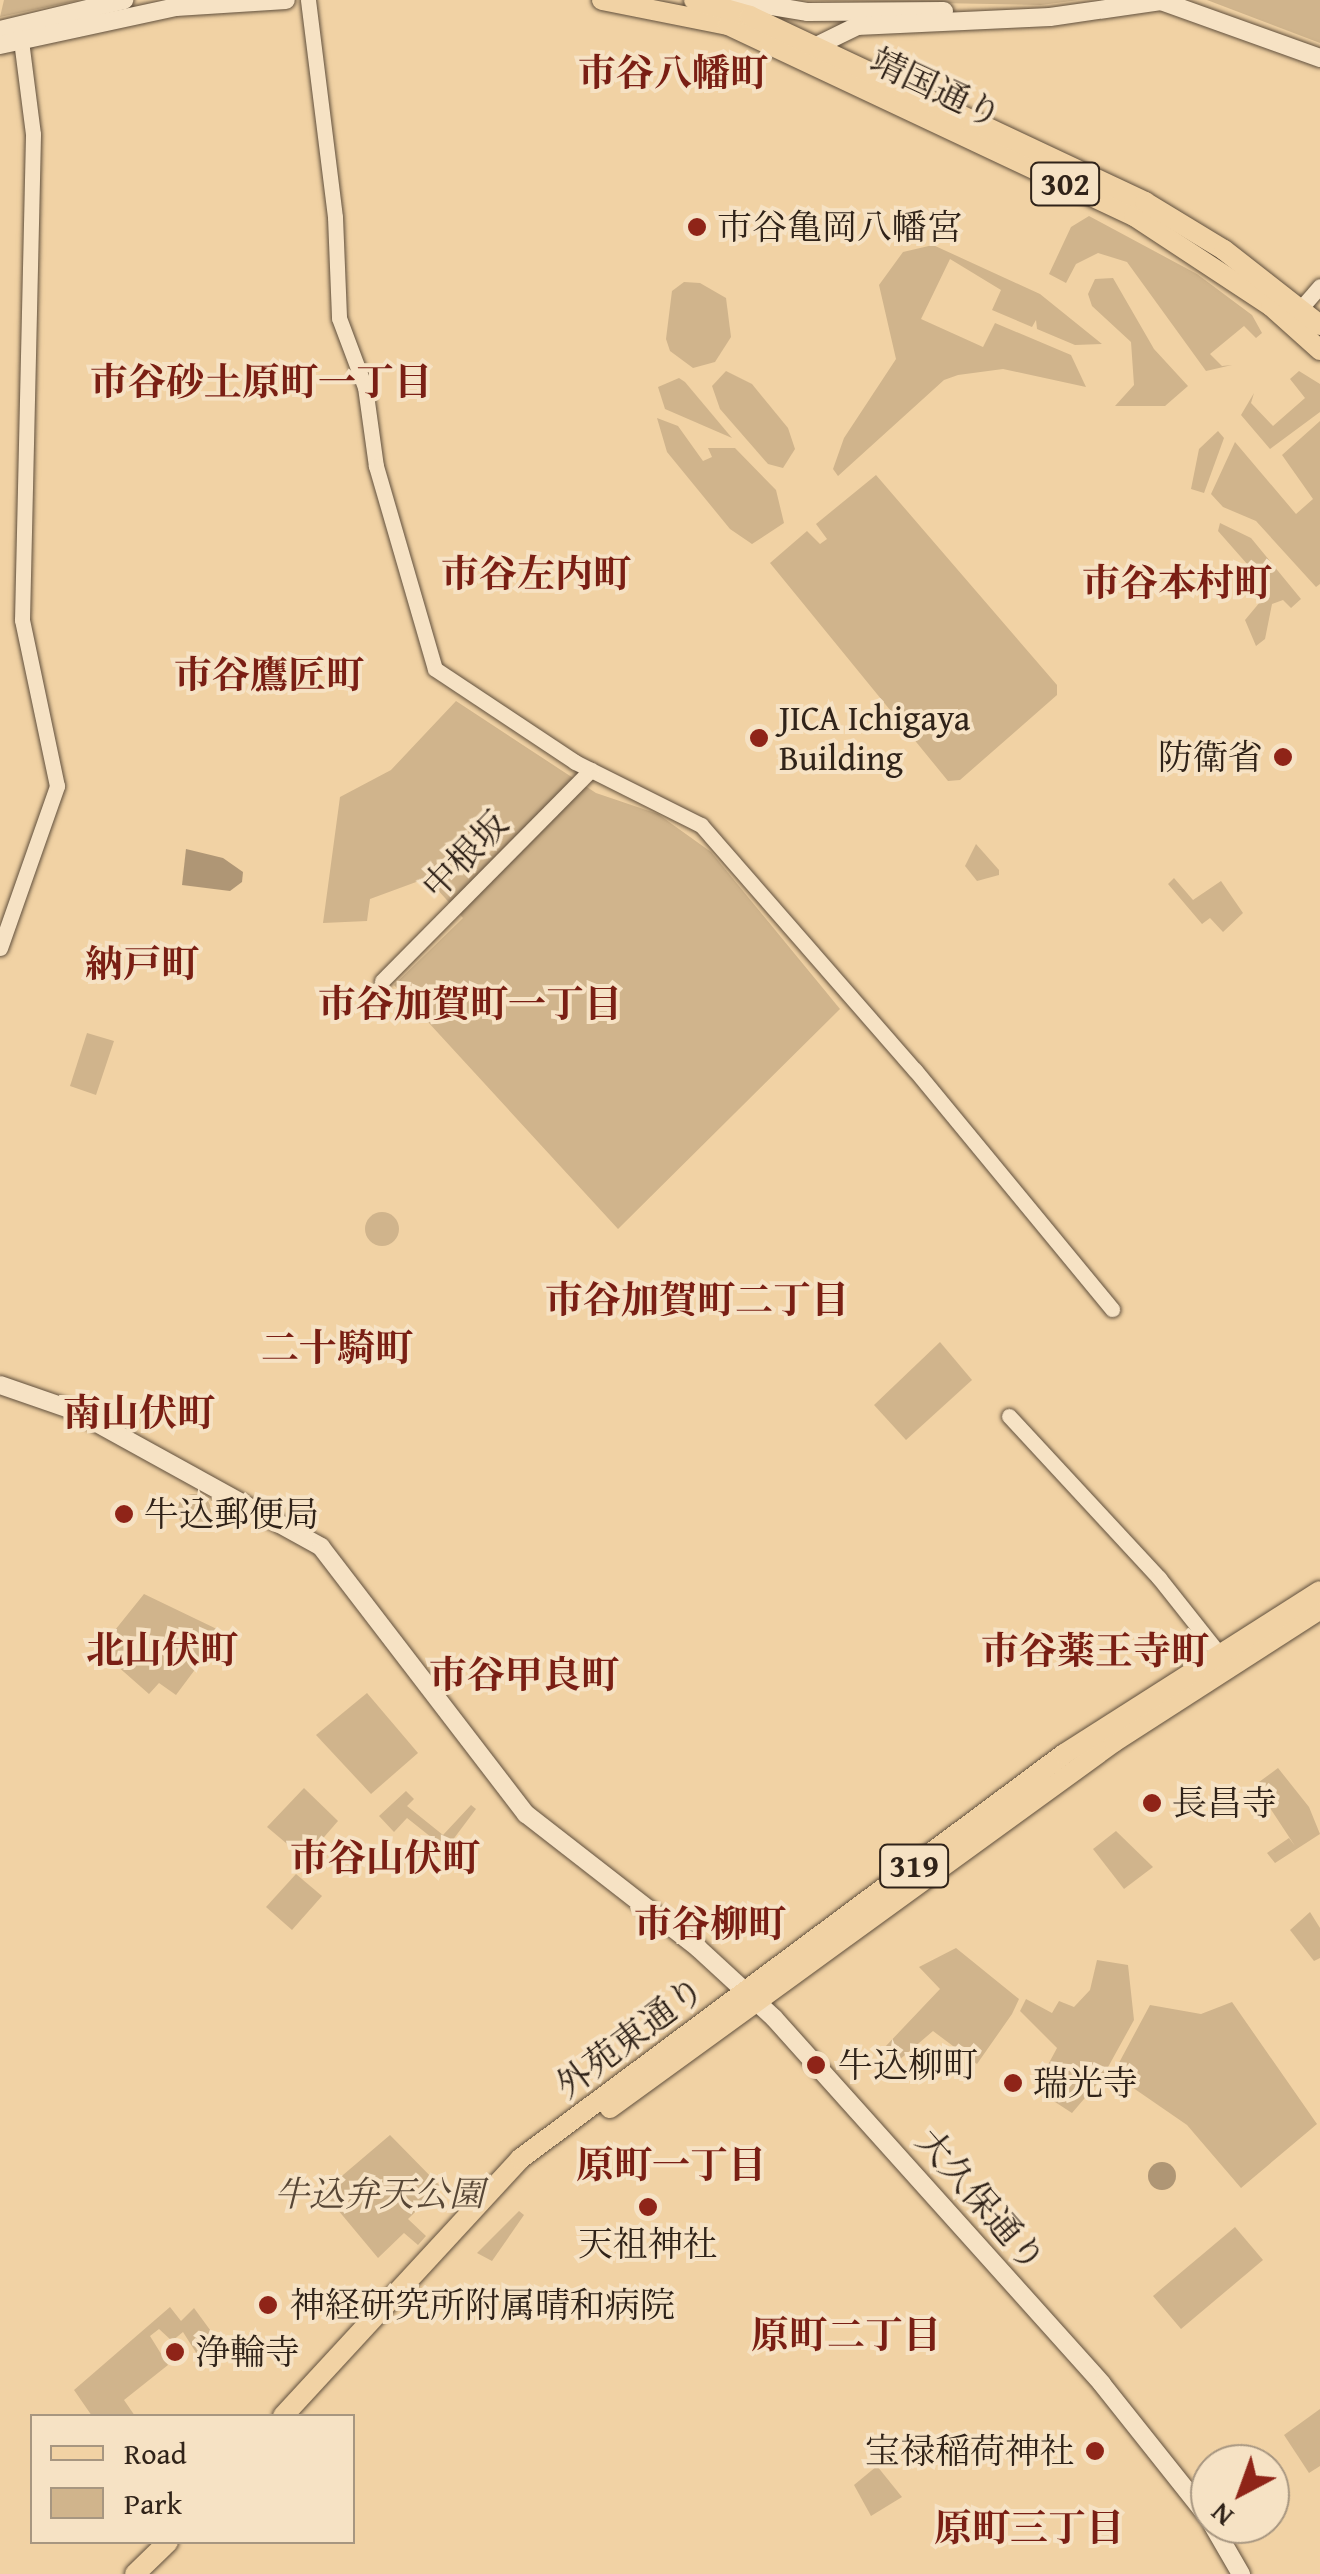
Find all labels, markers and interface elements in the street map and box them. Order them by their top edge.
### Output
street label: 靖国通り [864,39,1008,137]
district label: 市谷八幡町 [578,50,768,96]
road number: 302 [1030,157,1100,211]
place label: 市谷亀岡八幡宮 [717,206,962,248]
marker: 市谷亀岡八幡宮 [686,216,708,238]
district label: 市谷砂土原町一丁目 [90,359,432,405]
district label: 市谷左内町 [441,551,631,597]
district label: 市谷本村町 [1082,560,1272,606]
district label: 市谷鷹匠町 [174,652,364,698]
place label: JICA Ichigaya Building [779,697,970,779]
marker: JICA Ichigaya Building [748,727,770,749]
place label: 防衛省 [1158,736,1263,778]
marker: 防衛省 [1272,746,1294,768]
street label: 中根坂 [413,803,517,907]
district label: 納戸町 [85,941,199,987]
district label: 市谷加賀町一丁目 [318,981,622,1027]
district label: 市谷加賀町二丁目 [545,1277,849,1323]
district label: 二十騎町 [261,1325,413,1371]
district label: 南山伏町 [63,1390,215,1436]
place label: 牛込郵便局 [144,1493,319,1535]
marker: 牛込郵便局 [113,1503,135,1525]
district label: 北山伏町 [86,1627,238,1673]
district label: 市谷薬王寺町 [981,1628,1209,1674]
district label: 市谷甲良町 [429,1652,619,1698]
place label: 長昌寺 [1172,1782,1277,1824]
marker: 長昌寺 [1141,1792,1163,1814]
district label: 市谷山伏町 [290,1835,480,1881]
road number: 319 [879,1839,949,1893]
district label: 市谷柳町 [634,1901,786,1947]
street label: 外苑東通り [547,1968,713,2106]
place label: 牛込柳町 [838,2044,978,2086]
marker: 牛込柳町 [803,2052,829,2078]
place label: 瑞光寺 [1033,2062,1138,2104]
marker: 瑞光寺 [1002,2072,1024,2094]
street label: 大久保通り [908,2120,1054,2280]
district label: 原町一丁目 [576,2142,766,2188]
park label: 牛込弁天公園 [274,2173,484,2215]
marker: 天祖神社 [637,2196,659,2218]
place label: 天祖神社 [578,2223,718,2265]
place label: 神経研究所附属晴和病院 [290,2284,675,2326]
marker: 神経研究所附属晴和病院 [255,2292,281,2318]
district label: 原町二丁目 [751,2312,941,2358]
place label: 浄輪寺 [195,2331,300,2373]
marker: 浄輪寺 [164,2341,186,2363]
legend [30,2414,355,2544]
place label: 宝禄稲荷神社 [865,2430,1075,2472]
text: Road [124,2431,187,2475]
marker: 宝禄稲荷神社 [1084,2440,1106,2462]
north arrow [1190,2444,1290,2544]
text: Park [124,2481,182,2525]
text: N [1201,2494,1242,2537]
district label: 原町三丁目 [934,2505,1124,2551]

